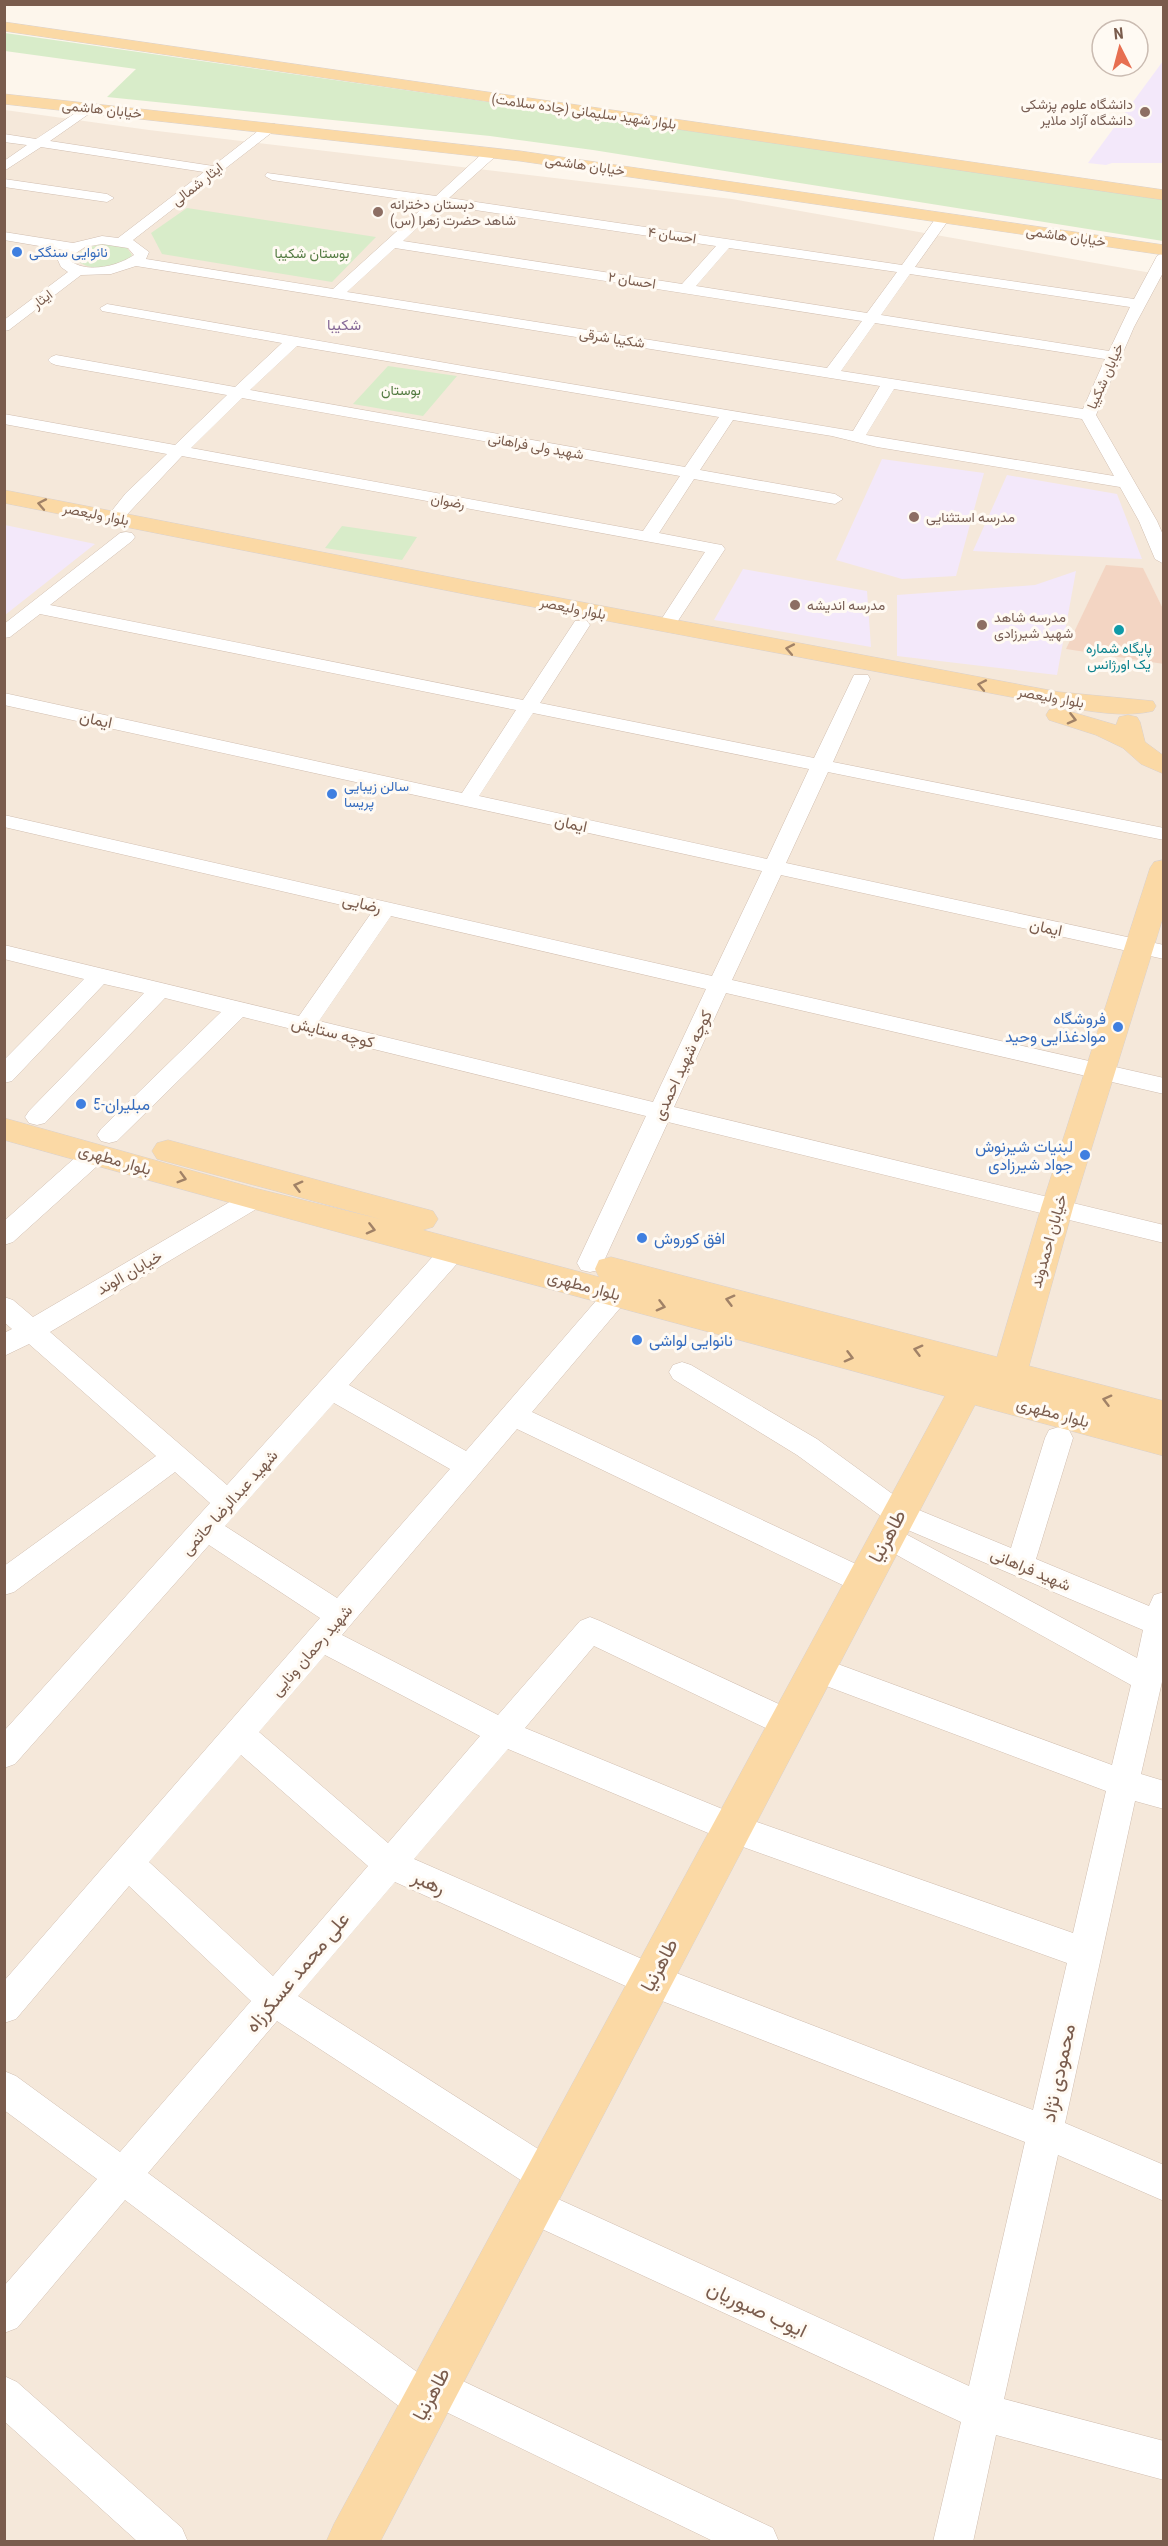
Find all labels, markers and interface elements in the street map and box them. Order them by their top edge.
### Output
north arrow [1090,18,1150,78]
text: N [1113,24,1124,44]
street label: بلوار شهید سلیمانی (جاده سلامت) [490,90,678,133]
place label: دانشگاه علوم پزشکی دانشگاه آزاد ملایر [1021,96,1133,129]
street label: خیابان هاشمی [61,97,143,122]
marker: دانشگاه علوم پزشکی دانشگاه آزاد ملایر [1138,105,1152,119]
street label: خیابان هاشمی [544,151,626,180]
street label: ایثار شمالی [168,159,226,210]
place label: دبستان دخترانه شاهد حضرت زهرا (س) [390,196,516,229]
marker: دبستان دخترانه شاهد حضرت زهرا (س) [371,205,385,219]
street label: خیابان هاشمی [1025,222,1107,251]
street label: احسان ۴ [647,224,697,247]
place label: نانوایی سنگکی [29,244,108,261]
marker: نانوایی سنگکی [10,245,24,259]
park label: بوستان شکیبا [275,245,349,262]
street label: احسان ۲ [607,268,657,293]
street label: ایثار [28,286,56,313]
district label: شکیبا [327,316,361,334]
street label: شکیبا شرقی [578,325,646,352]
street label: خیابان شکیبا [1083,341,1128,412]
park label: بوستان [381,382,421,399]
street label: شهید ولی فراهانی [487,430,585,463]
street label: رضوان [430,490,467,513]
one-way arrow [38,498,48,511]
street label: بلوار ولیعصر [60,500,130,529]
place label: مدرسه استثنایی [926,509,1015,526]
marker: مدرسه استثنایی [907,510,921,524]
street label: بلوار ولیعصر [537,594,607,623]
place label: مدرسه اندیشه [807,597,885,614]
marker: مدرسه اندیشه [788,598,802,612]
place label: مدرسه شاهد شهید شیرزادی [994,609,1073,642]
marker: مدرسه شاهد شهید شیرزادی [975,618,989,632]
marker: پایگاه شماره یک اورژانس [1112,623,1126,637]
place label: پایگاه شماره یک اورژانس [1086,640,1152,673]
one-way arrow [786,643,796,656]
one-way arrow [977,679,987,692]
street label: بلوار ولیعصر [1016,683,1085,712]
street label: ایمان [78,707,114,732]
one-way arrow [1066,712,1077,724]
place label: سالن زیبایی پریسا [344,778,409,812]
marker: سالن زیبایی پریسا [325,787,339,801]
street label: ایمان [553,811,589,836]
street label: رضایی [340,890,383,918]
street label: ایمان [1028,915,1064,940]
street label: کوچه شهید احمدی [649,1007,718,1124]
place label: فروشگاه موادغذایی وحید [1005,1009,1106,1047]
street label: کوچه ستایش [289,1013,376,1054]
marker: فروشگاه موادغذایی وحید [1111,1020,1125,1034]
place label: مبلیران-5 [93,1095,150,1115]
marker: مبلیران-5 [74,1097,88,1111]
place label: لبنیات شیرنوش جواد شیرزادی [975,1137,1073,1175]
street label: بلوار مطهری [76,1140,153,1180]
marker: لبنیات شیرنوش جواد شیرزادی [1078,1148,1092,1162]
one-way arrow [176,1171,187,1183]
one-way arrow [293,1180,303,1193]
street label: خیابان احمدوند [1026,1192,1072,1290]
one-way arrow [365,1221,375,1234]
place label: افق کوروش [654,1229,725,1249]
marker: افق کوروش [635,1231,649,1245]
street label: خیابان الوند [93,1246,166,1300]
street label: بلوار مطهری [545,1267,622,1305]
one-way arrow [725,1295,736,1307]
one-way arrow [655,1298,665,1311]
place label: نانوایی لواشی [649,1331,733,1351]
marker: نانوایی لواشی [630,1333,644,1347]
one-way arrow [914,1345,924,1357]
one-way arrow [843,1350,854,1362]
street label: بلوار مطهری [1014,1394,1091,1432]
one-way arrow [1102,1394,1112,1407]
street label: شهید عبدالرضا حاتمی [177,1446,282,1560]
street label: طاهرنیا [863,1505,912,1567]
street label: شهید فراهانی [988,1544,1074,1596]
street label: شهید رحمان ونایی [267,1601,357,1701]
street label: رهبر [407,1864,449,1901]
street label: علی محمد عسکرزاه [240,1907,355,2038]
street label: طاهرنیا [635,1934,684,1996]
street label: محمودی نژاد [1036,2022,1081,2125]
street label: ایوب صبوریان [703,2275,811,2343]
street label: طاهرنیا [407,2363,456,2425]

